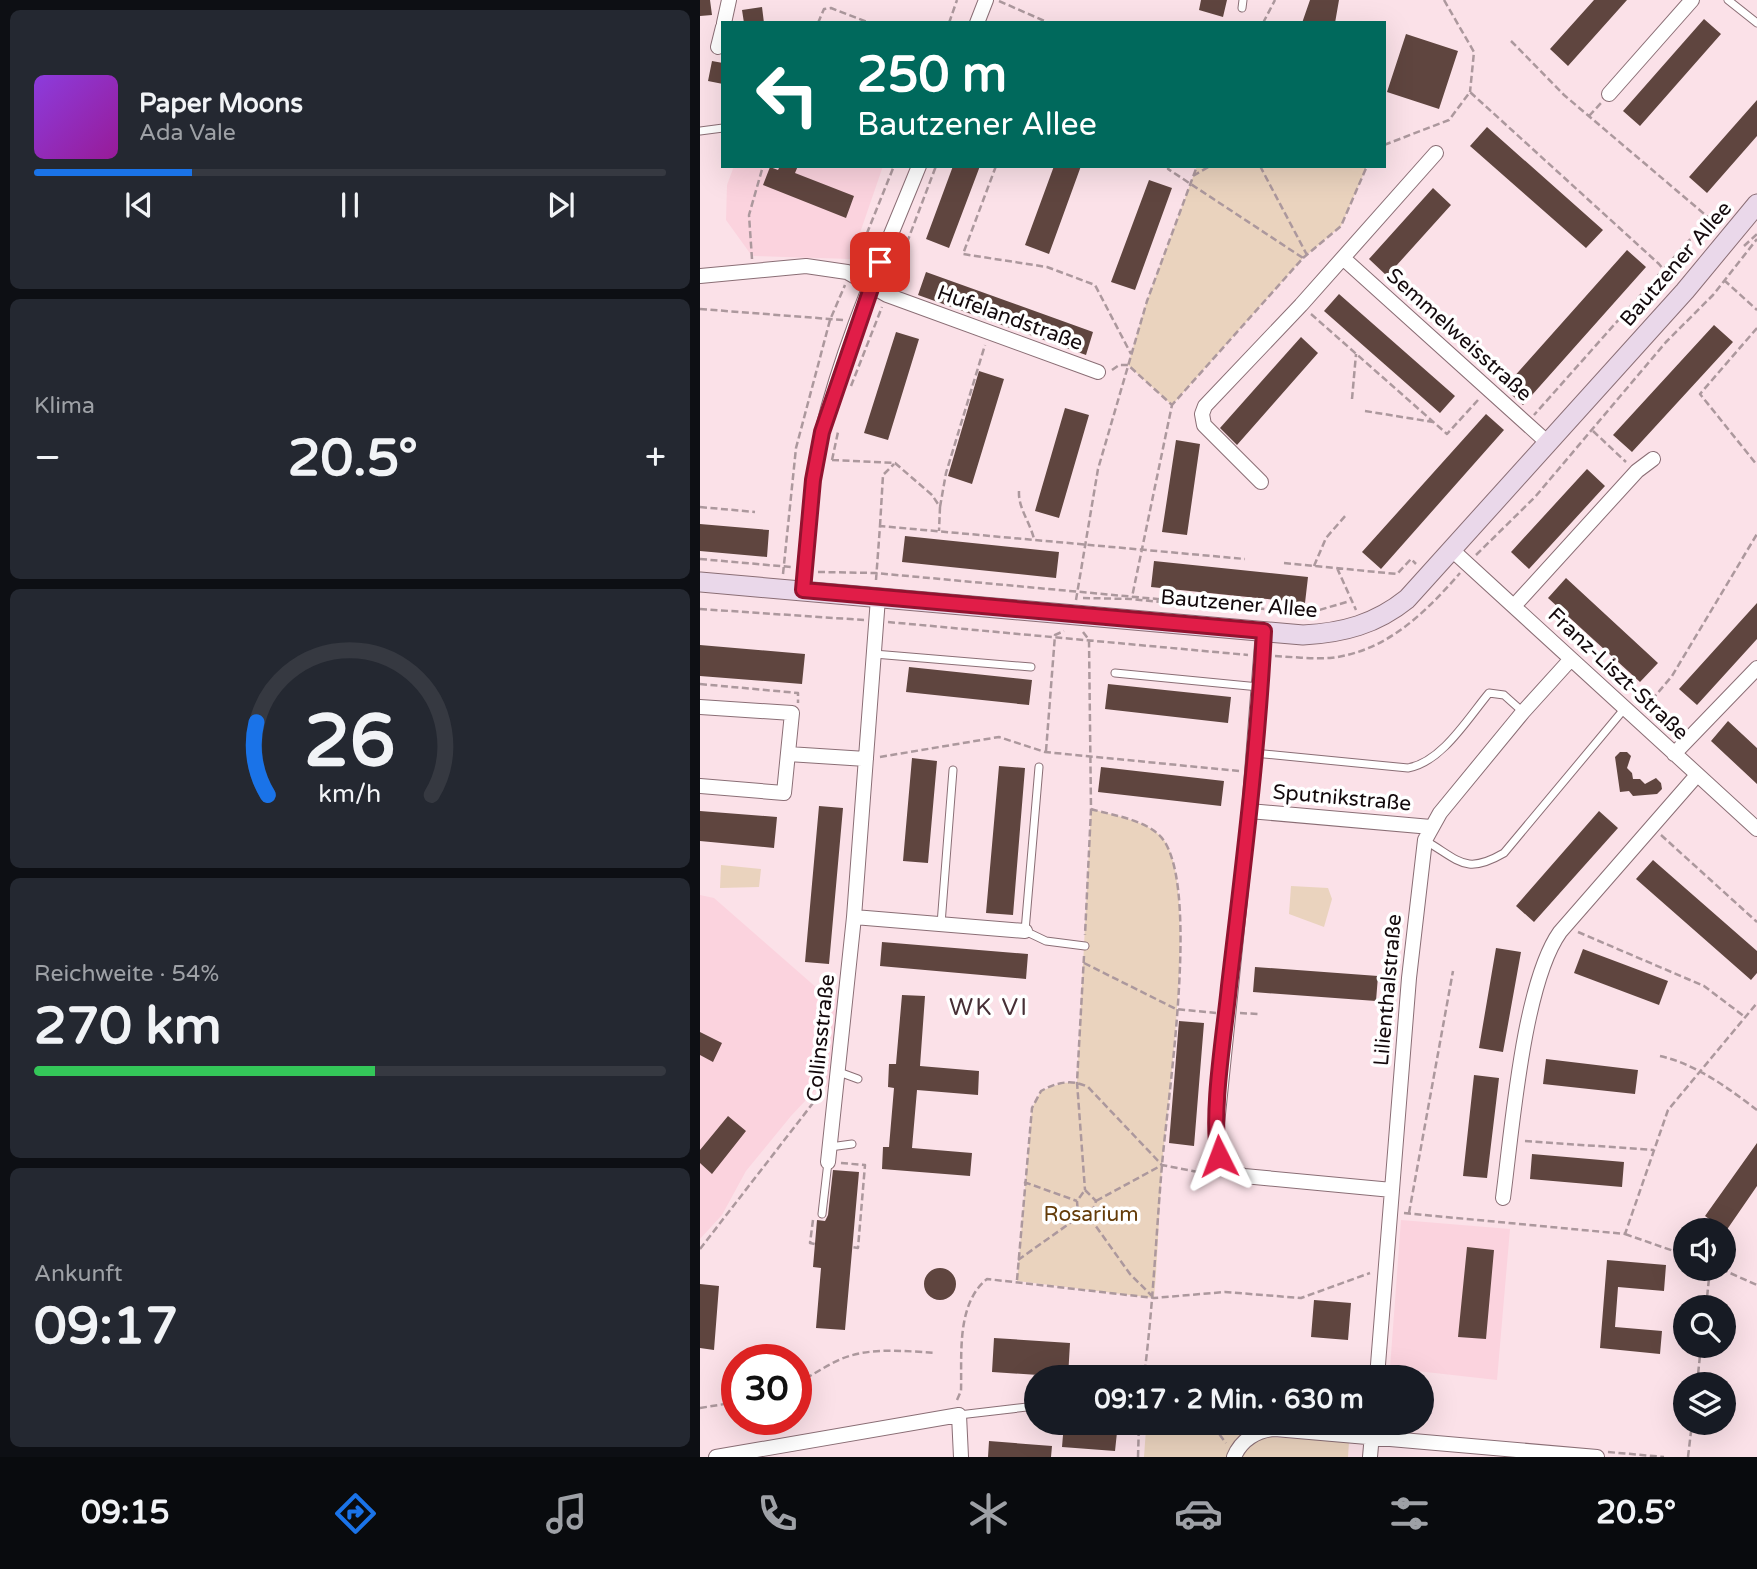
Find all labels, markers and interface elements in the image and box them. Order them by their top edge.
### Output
text: 250 m [857,46,1007,105]
icon: left [742,49,833,140]
text: Paper Moons [139,88,303,119]
text: Bautzener Allee [857,106,1097,144]
text: Ada Vale [139,119,236,147]
icon: previous [120,186,158,224]
icon: pause [331,186,369,224]
icon: next [542,186,580,224]
street label: Bautzener Allee [1615,196,1737,332]
pin [850,232,910,292]
icon: arrive [861,243,899,281]
street label: Semmelweisstraße [1381,263,1537,407]
street label: Hufelandstraße [934,280,1086,356]
text: Klima [34,392,95,420]
text: 20.5° [288,427,418,490]
text: − [34,435,61,481]
text: + [645,435,666,481]
street label: Bautzener Allee [1160,585,1319,623]
street label: Franz-Liszt-Straße [1543,602,1693,746]
text: 26 [304,698,396,786]
text: km/h [319,778,381,808]
street label: Sputnikstraße [1272,780,1412,817]
street label: Lilienthalstraße [1369,913,1407,1067]
text: Reichweite · 54% [34,960,219,988]
street label: Collinsstraße [802,973,840,1103]
district label: WK VI [949,993,1029,1022]
text: 270 km [34,995,222,1058]
position arrow [1182,1119,1256,1193]
park label: Rosarium [1044,1202,1138,1227]
map controls [1673,1218,1736,1435]
button: sound [1673,1218,1736,1281]
text: Ankunft [34,1260,123,1288]
text: 09:17 [34,1295,178,1358]
button: search [1673,1295,1736,1358]
speed limit sign: 30 [721,1344,812,1435]
button: layers [1673,1372,1736,1435]
text: 09:17 · 2 Min. · 630 m [1094,1384,1364,1415]
icon: directions [331,1489,380,1538]
icon: music [542,1489,591,1538]
icon: phone [753,1489,802,1538]
icon: climate [964,1489,1013,1538]
icon: car [1174,1489,1223,1538]
icon: filters [1385,1489,1434,1538]
text: 09:15 [81,1494,170,1532]
text: 20.5° [1596,1494,1676,1532]

